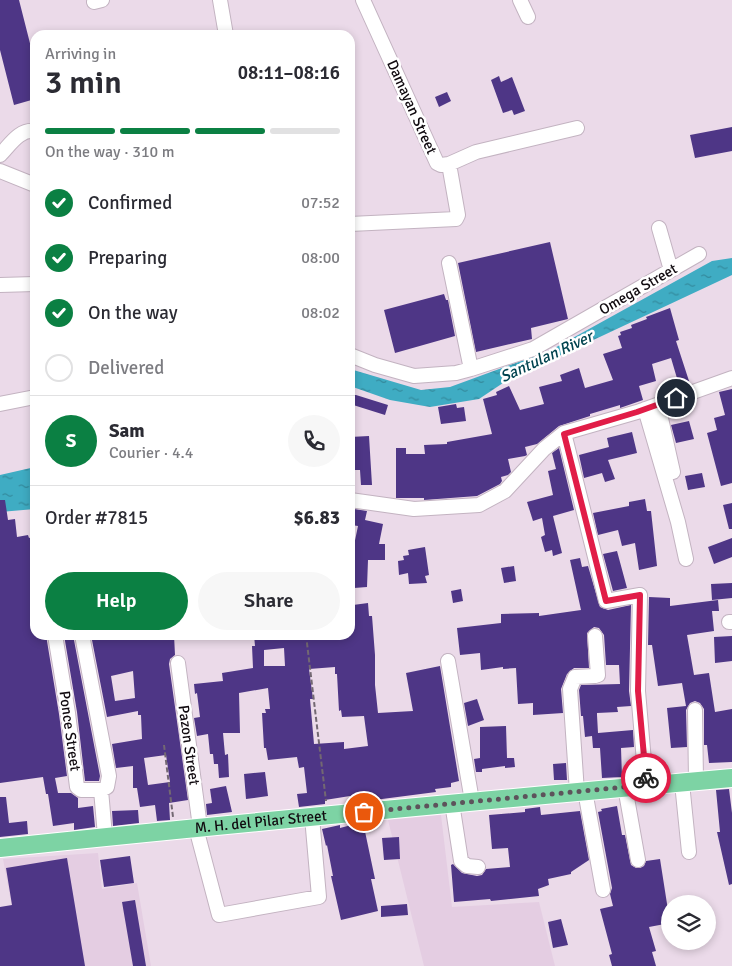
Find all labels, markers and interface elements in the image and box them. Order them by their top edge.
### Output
text: Arriving in [45,44,116,64]
street label: Damayan Street [383,57,441,157]
text: 08:11–08:16 [238,61,340,85]
text: 3 min [45,63,122,102]
text: On the way · 310 m [45,142,175,162]
icon: check [45,189,73,217]
text: Confirmed [88,191,172,215]
text: 07:52 [301,193,340,213]
icon: check [45,244,73,272]
text: Preparing [88,246,167,270]
text: 08:00 [301,248,340,268]
street label: Omega Street [596,259,680,319]
icon: check [45,299,73,327]
text: On the way [88,301,178,325]
text: 08:02 [301,303,340,323]
water label: Santulan River [497,326,598,387]
text: Delivered [88,356,164,380]
pin [655,377,697,419]
icon: home [662,384,690,412]
button: phone [288,415,340,467]
text: Sam [109,419,145,443]
text: S [66,429,76,453]
text: Courier · 4.4 [109,443,193,463]
text: Order #7815 [45,506,148,530]
text: $6.83 [294,506,340,530]
button: Help [45,572,188,630]
button: Share [198,572,340,630]
street label: Ponce Street [55,690,85,772]
street label: Pazon Street [174,704,204,786]
courier [621,753,671,803]
icon: bike [632,764,660,792]
pin [343,791,385,833]
icon: bag [350,798,378,826]
street label: M. H. del Pilar Street [194,806,328,837]
map controls [661,895,716,950]
button: layers [661,895,716,950]

